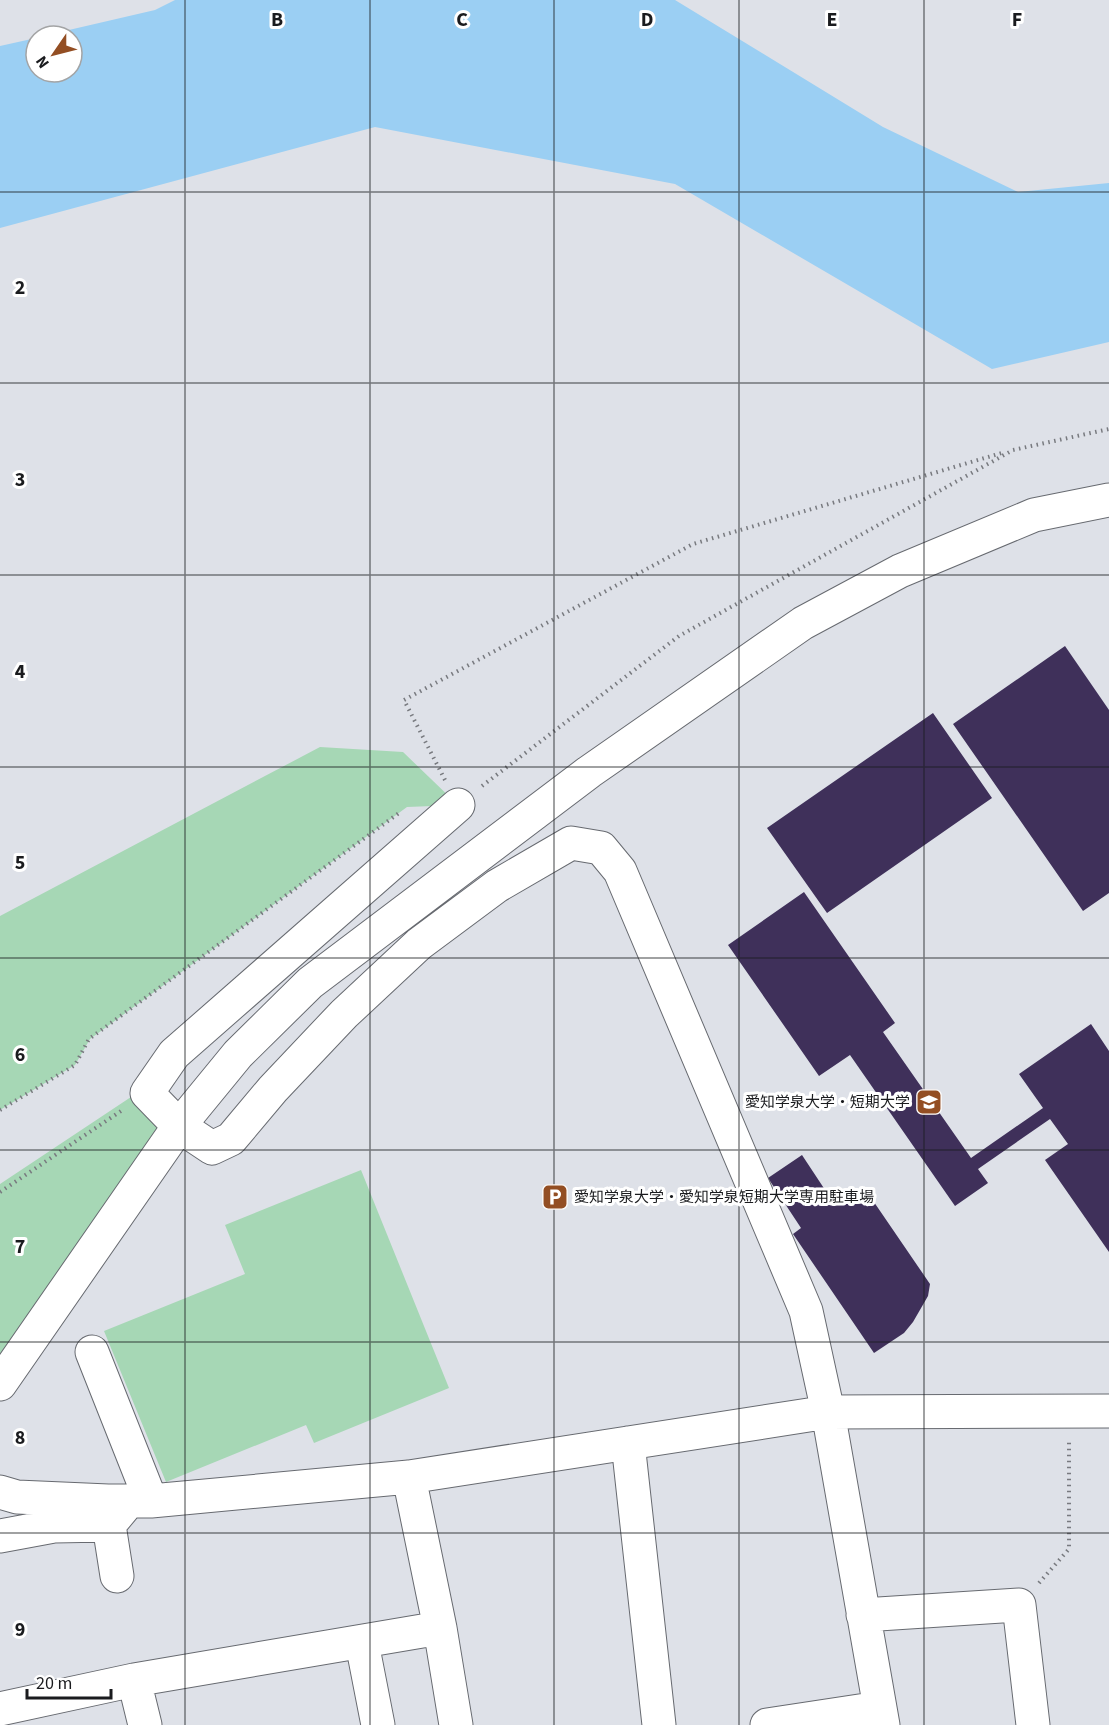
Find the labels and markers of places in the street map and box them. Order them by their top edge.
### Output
school or university icon: 愛知学泉大学・短期大学 [914,1087,944,1117]
place label: 愛知学泉大学・短期大学 [745,1092,910,1113]
parking icon: 愛知学泉大学・愛知学泉短期大学専用駐車場 [540,1182,570,1212]
place label: 愛知学泉大学・愛知学泉短期大学専用駐車場 [574,1187,874,1208]

